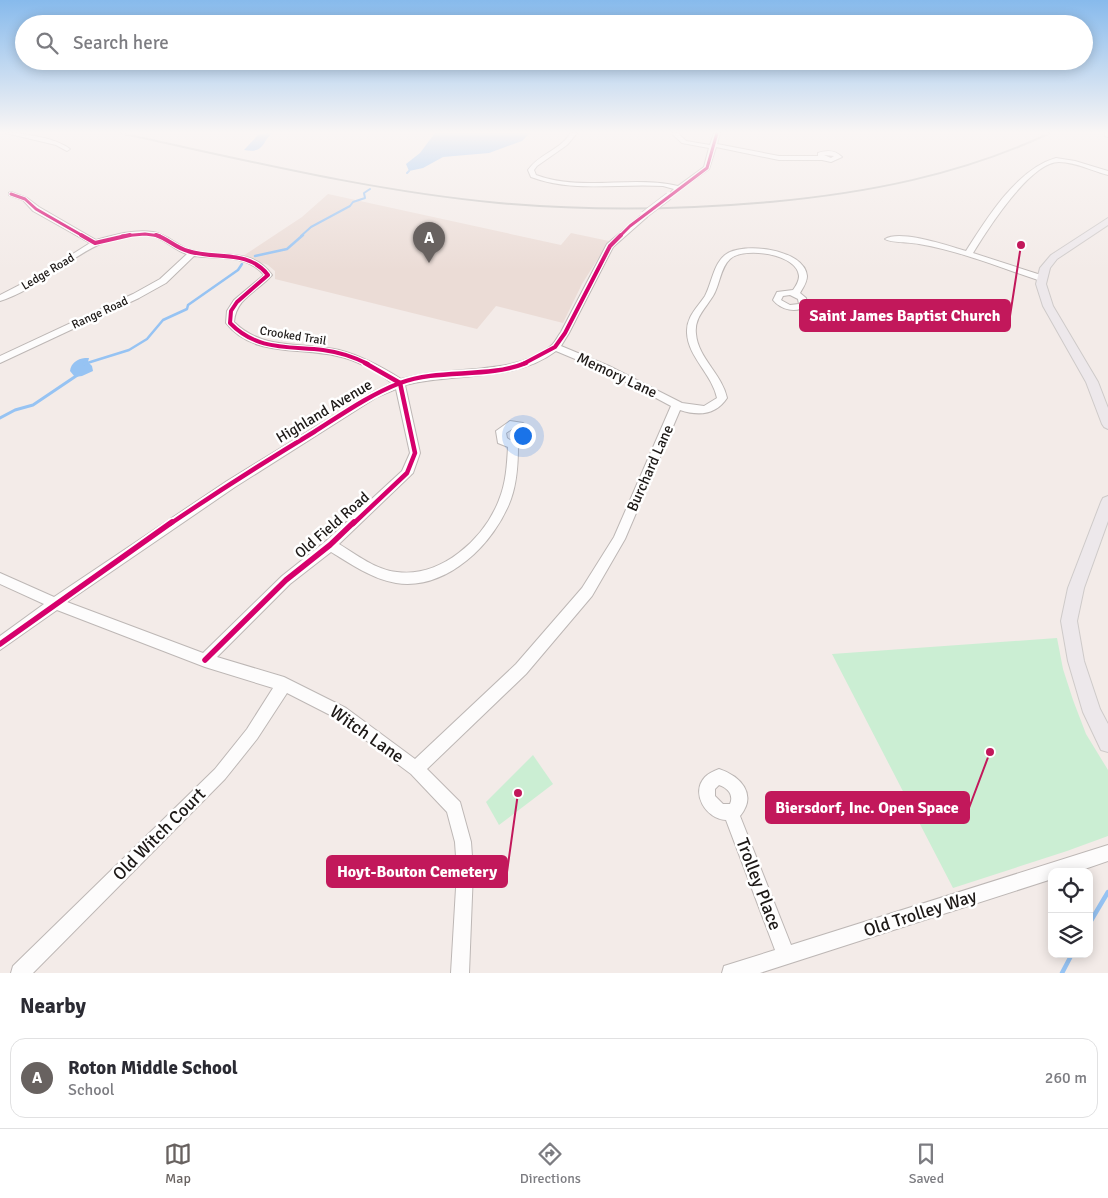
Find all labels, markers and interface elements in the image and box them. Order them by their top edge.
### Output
search box [15,15,1093,70]
icon: search [33,29,61,57]
text: Search here [73,31,169,55]
pin: A [413,222,445,263]
street label: Ledge Road [19,250,77,294]
street label: Range Road [69,293,131,333]
callout: Saint James Baptist Church [800,300,1010,331]
text: Saint James Baptist Church [810,306,1001,326]
street label: Crooked Trail [259,323,328,349]
street label: Memory Lane [574,349,660,401]
street label: Highland Avenue [273,375,375,447]
street label: Burchard Lane [623,422,677,514]
your location [510,423,536,449]
street label: Old Field Road [291,488,373,562]
street label: Witch Lane [326,700,408,768]
street label: Old Witch Court [108,783,210,885]
callout: Biersdorf, Inc. Open Space [766,792,969,823]
text: Biersdorf, Inc. Open Space [775,798,959,818]
street label: Trolley Place [731,835,787,933]
callout: Hoyt-Bouton Cemetery [327,856,507,887]
text: Hoyt-Bouton Cemetery [337,862,497,882]
map controls [1048,868,1093,958]
button: locate [1048,868,1093,913]
street label: Old Trolley Way [861,884,980,942]
button: layers [1048,913,1093,958]
text: Nearby [20,993,86,1019]
text: Roton Middle School [68,1056,238,1080]
text: A [32,1068,42,1088]
text: 260 m [1045,1068,1087,1088]
text: School [68,1080,114,1100]
tab: Map [164,1140,192,1187]
tab: Directions [520,1140,581,1187]
tab: Saved [909,1140,944,1187]

